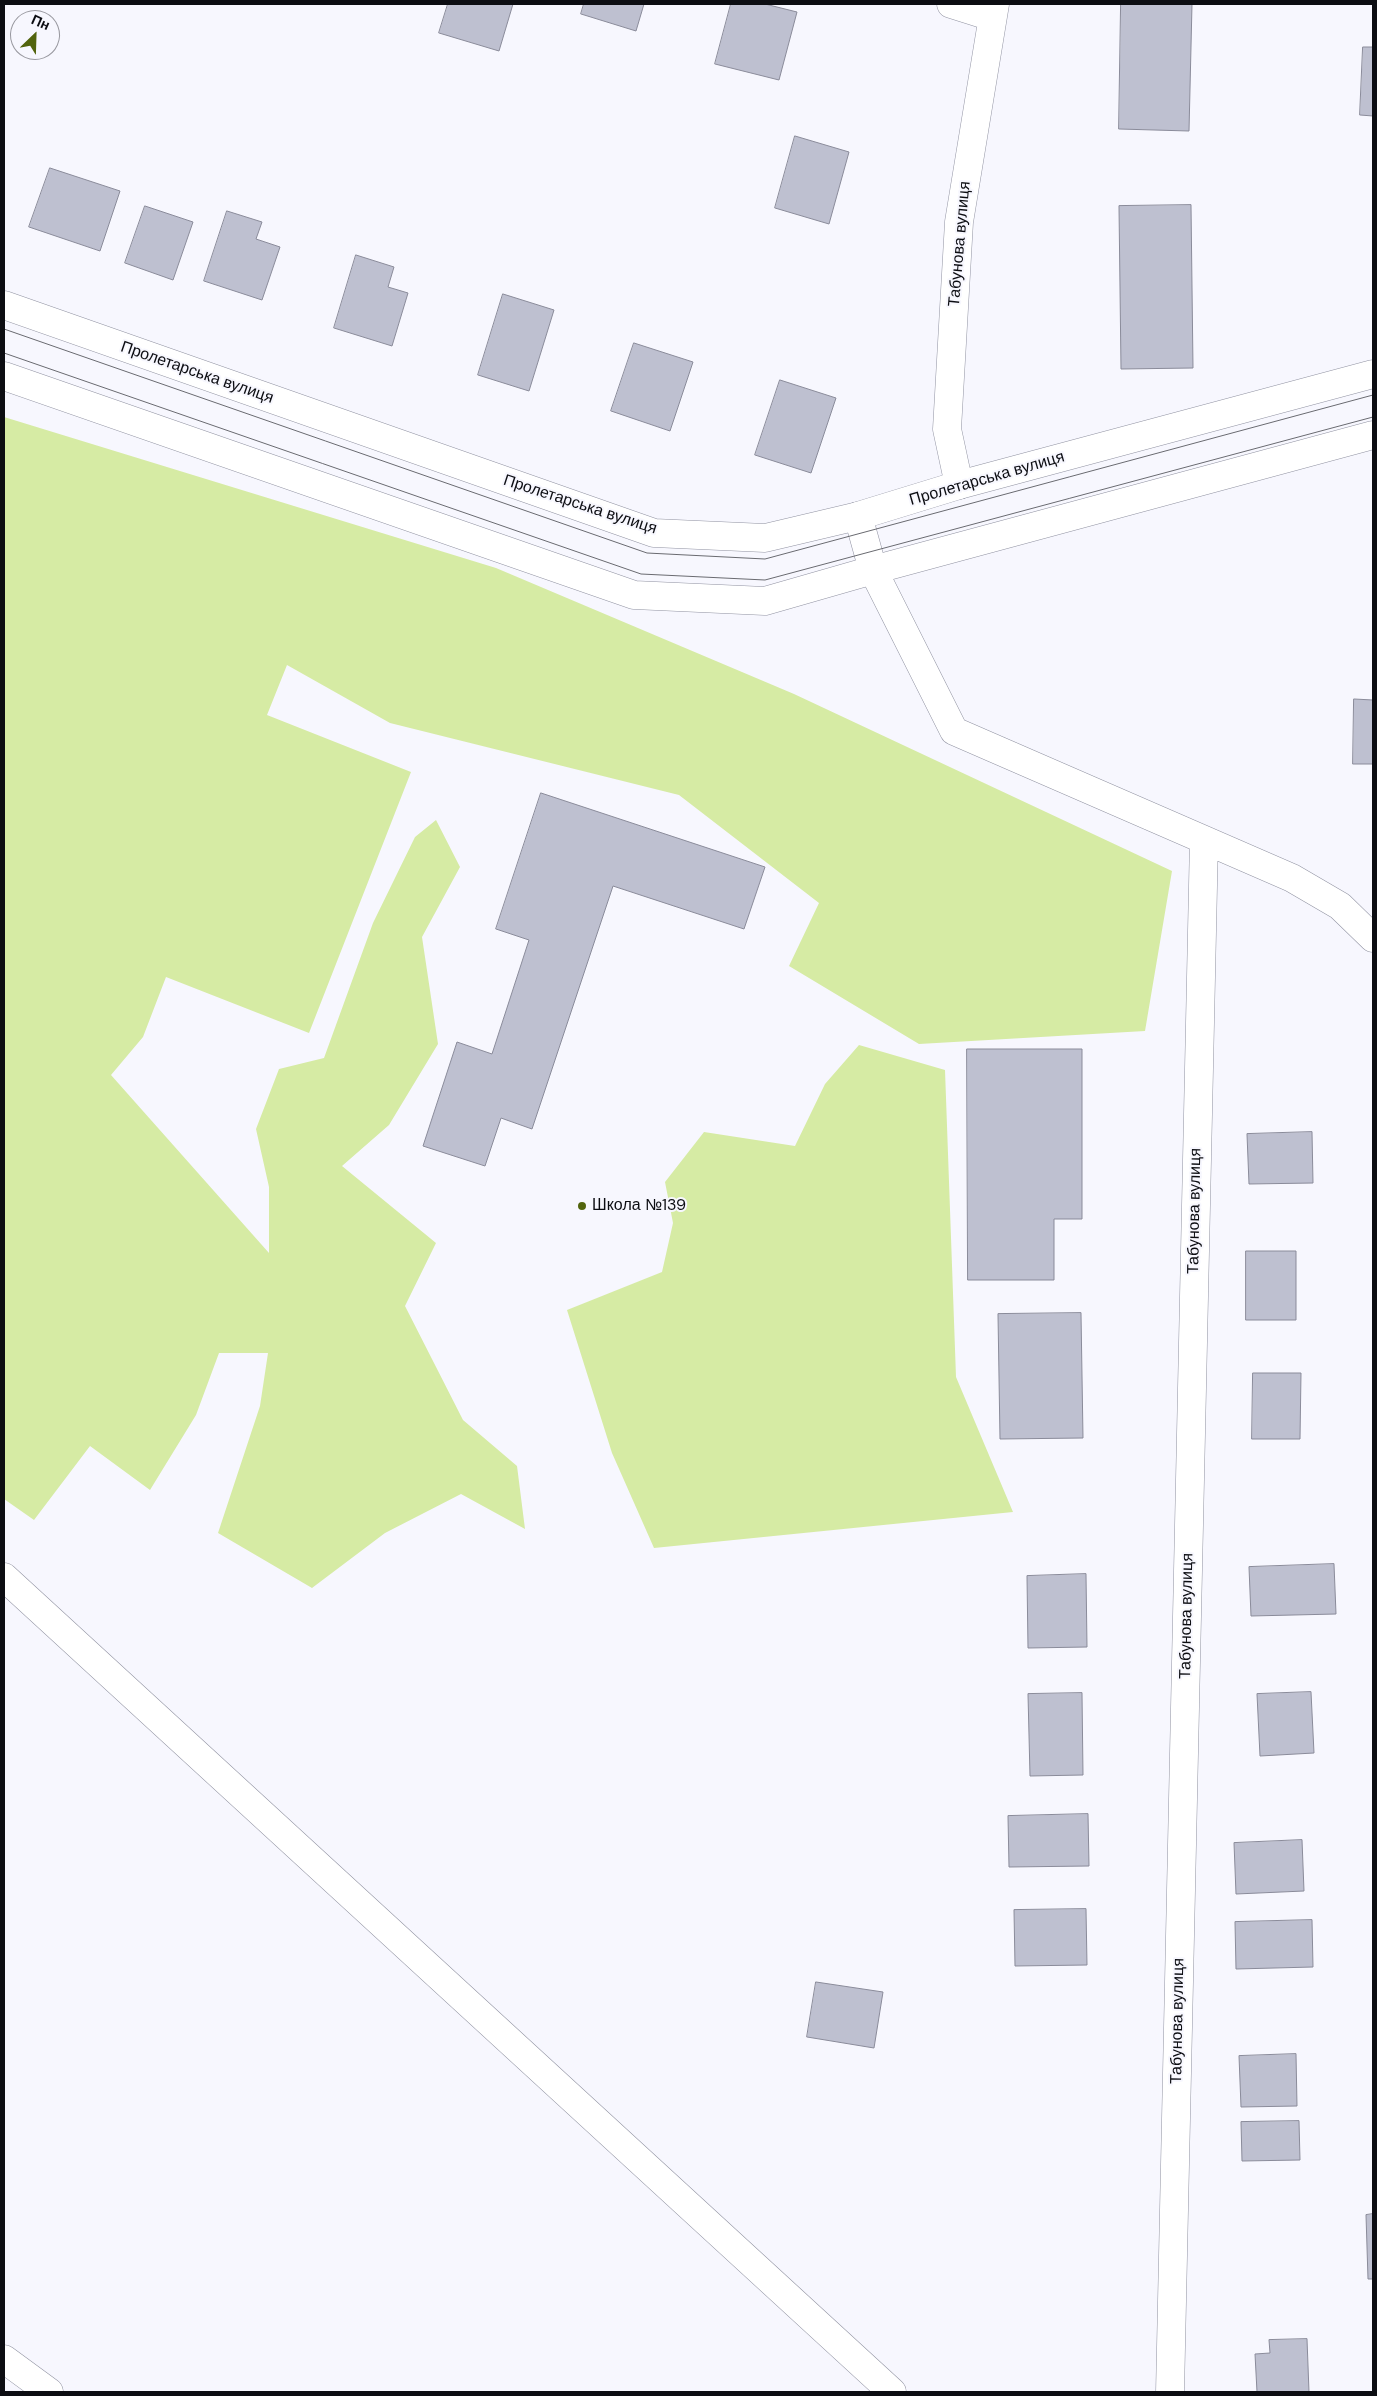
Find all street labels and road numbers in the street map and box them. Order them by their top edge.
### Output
street label: Табунова вулиця [945,180,975,308]
street label: Пролетарська вулиця [118,338,276,408]
street label: Пролетарська вулиця [907,448,1067,510]
street label: Пролетарська вулиця [501,471,659,539]
street label: Табунова вулиця [1184,1148,1206,1274]
street label: Табунова вулиця [1176,1553,1198,1679]
street label: Табунова вулиця [1167,1958,1189,2084]

